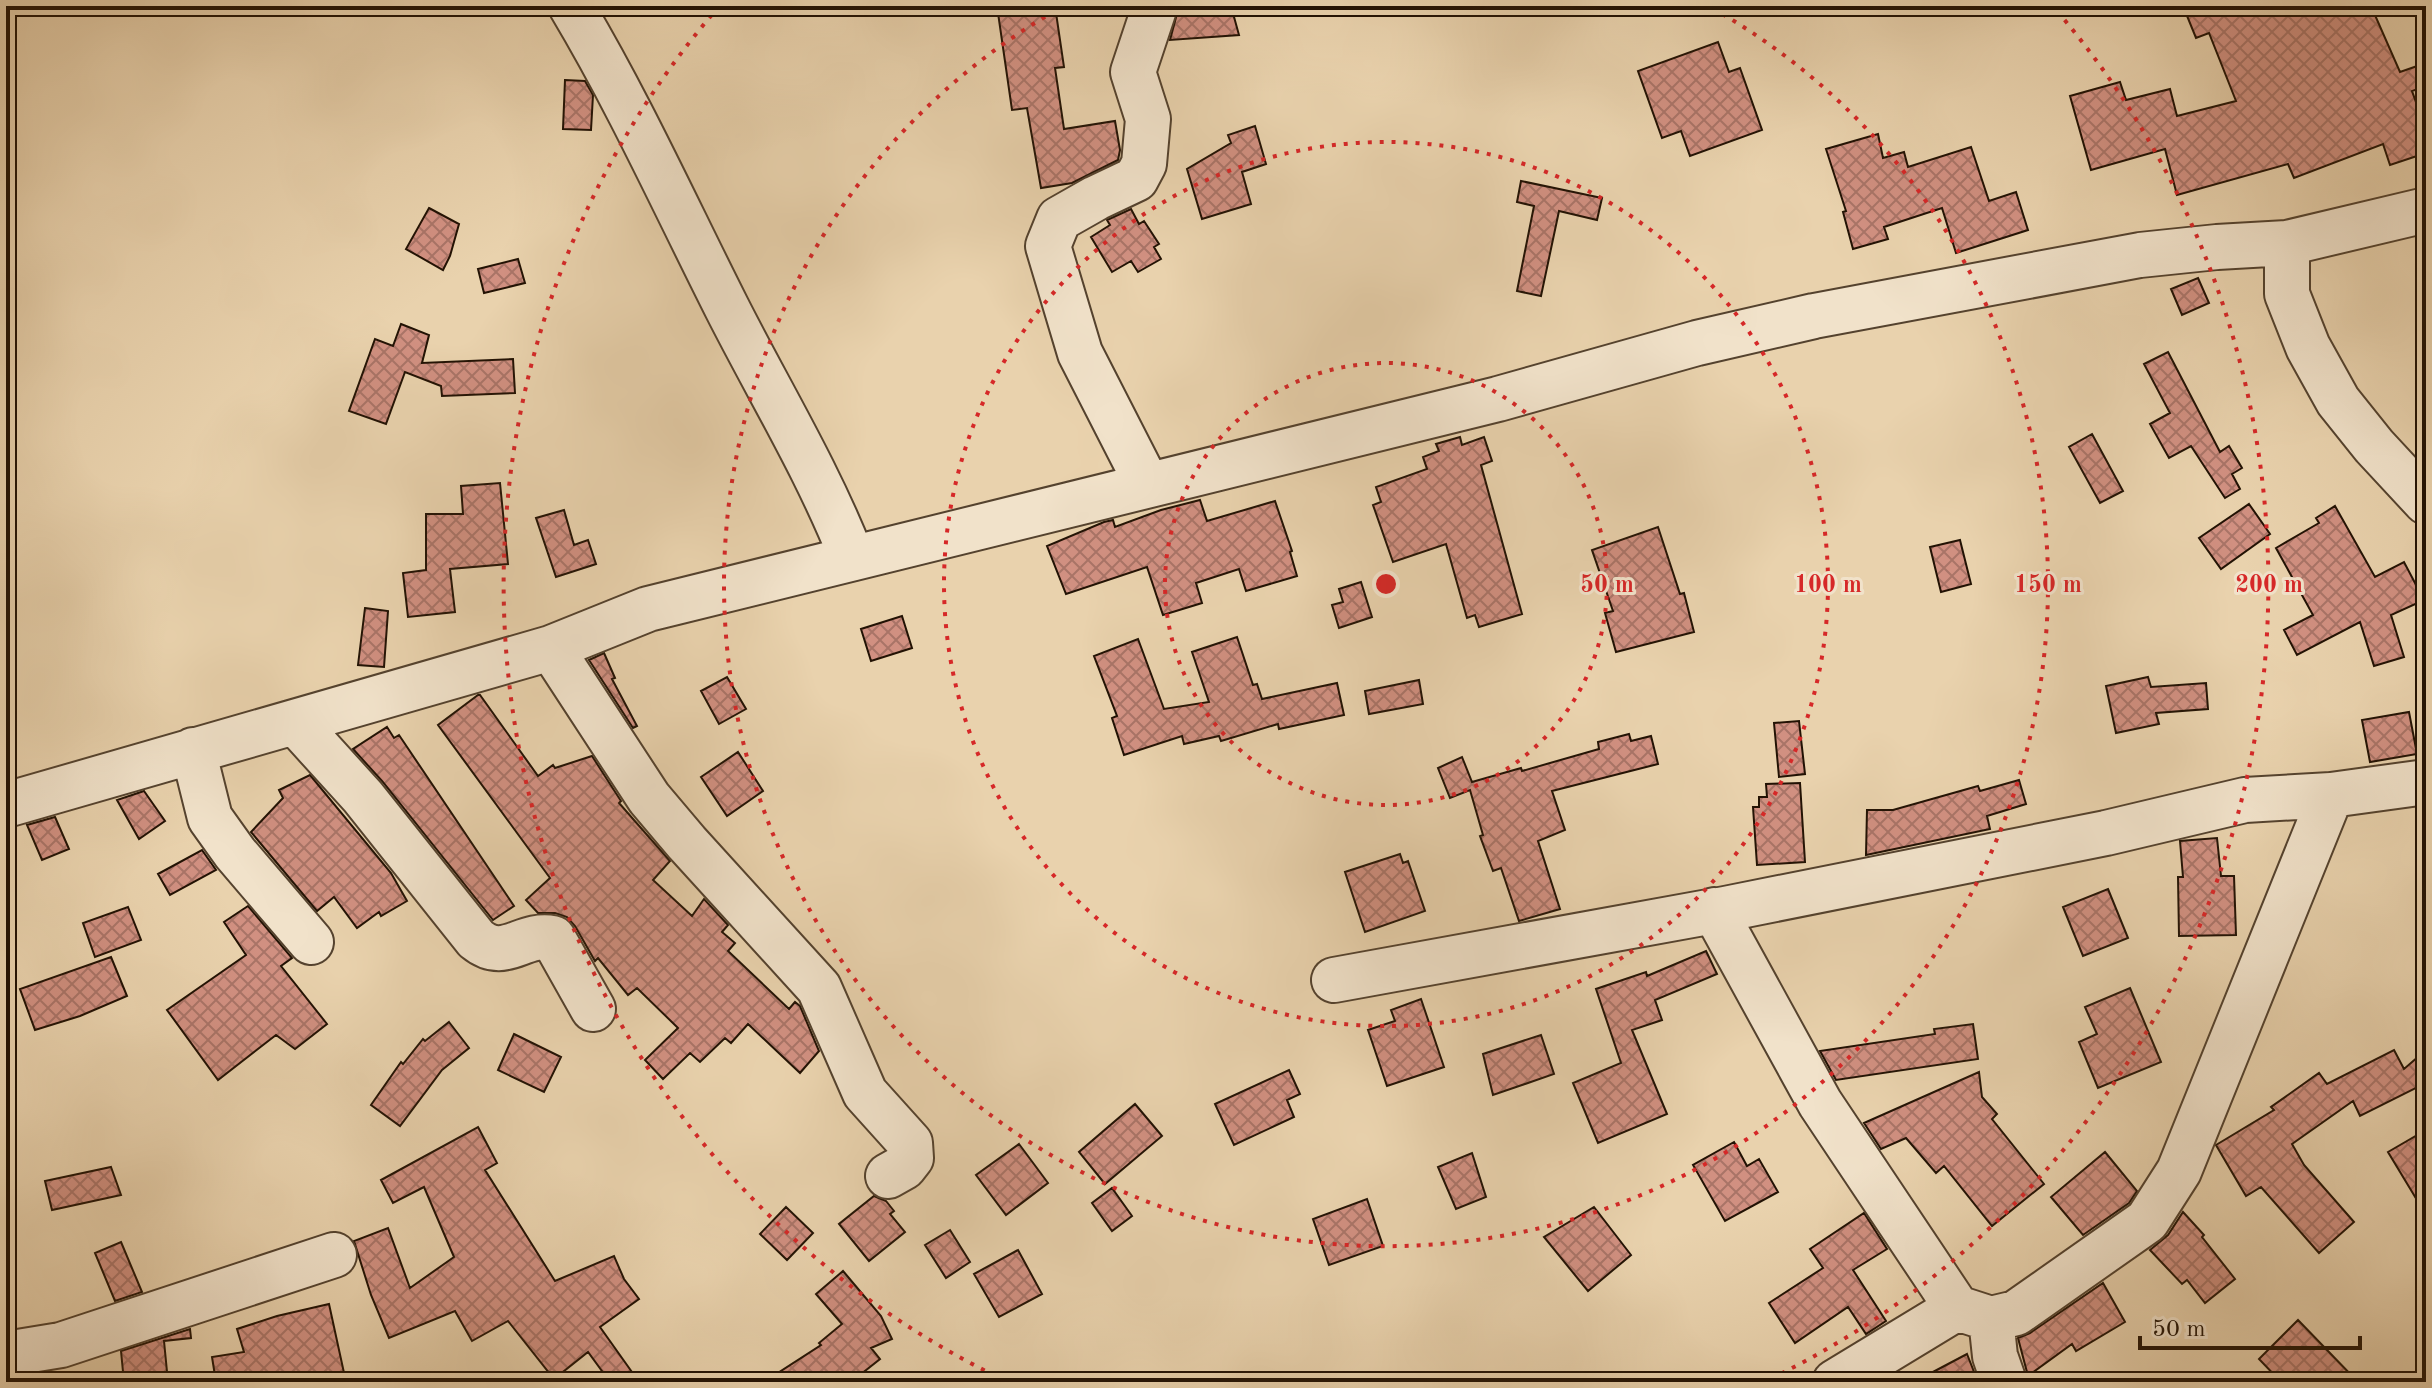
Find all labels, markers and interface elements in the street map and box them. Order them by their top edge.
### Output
centre of rings [1372,570,1400,598]
text: 50 m [1580,573,1634,598]
text: 150 m [2014,573,2082,598]
text: 100 m [1794,574,1862,598]
text: 200 m [2235,574,2303,598]
scale bar [2140,1300,2360,1350]
text: 50 m [2152,1318,2206,1342]

